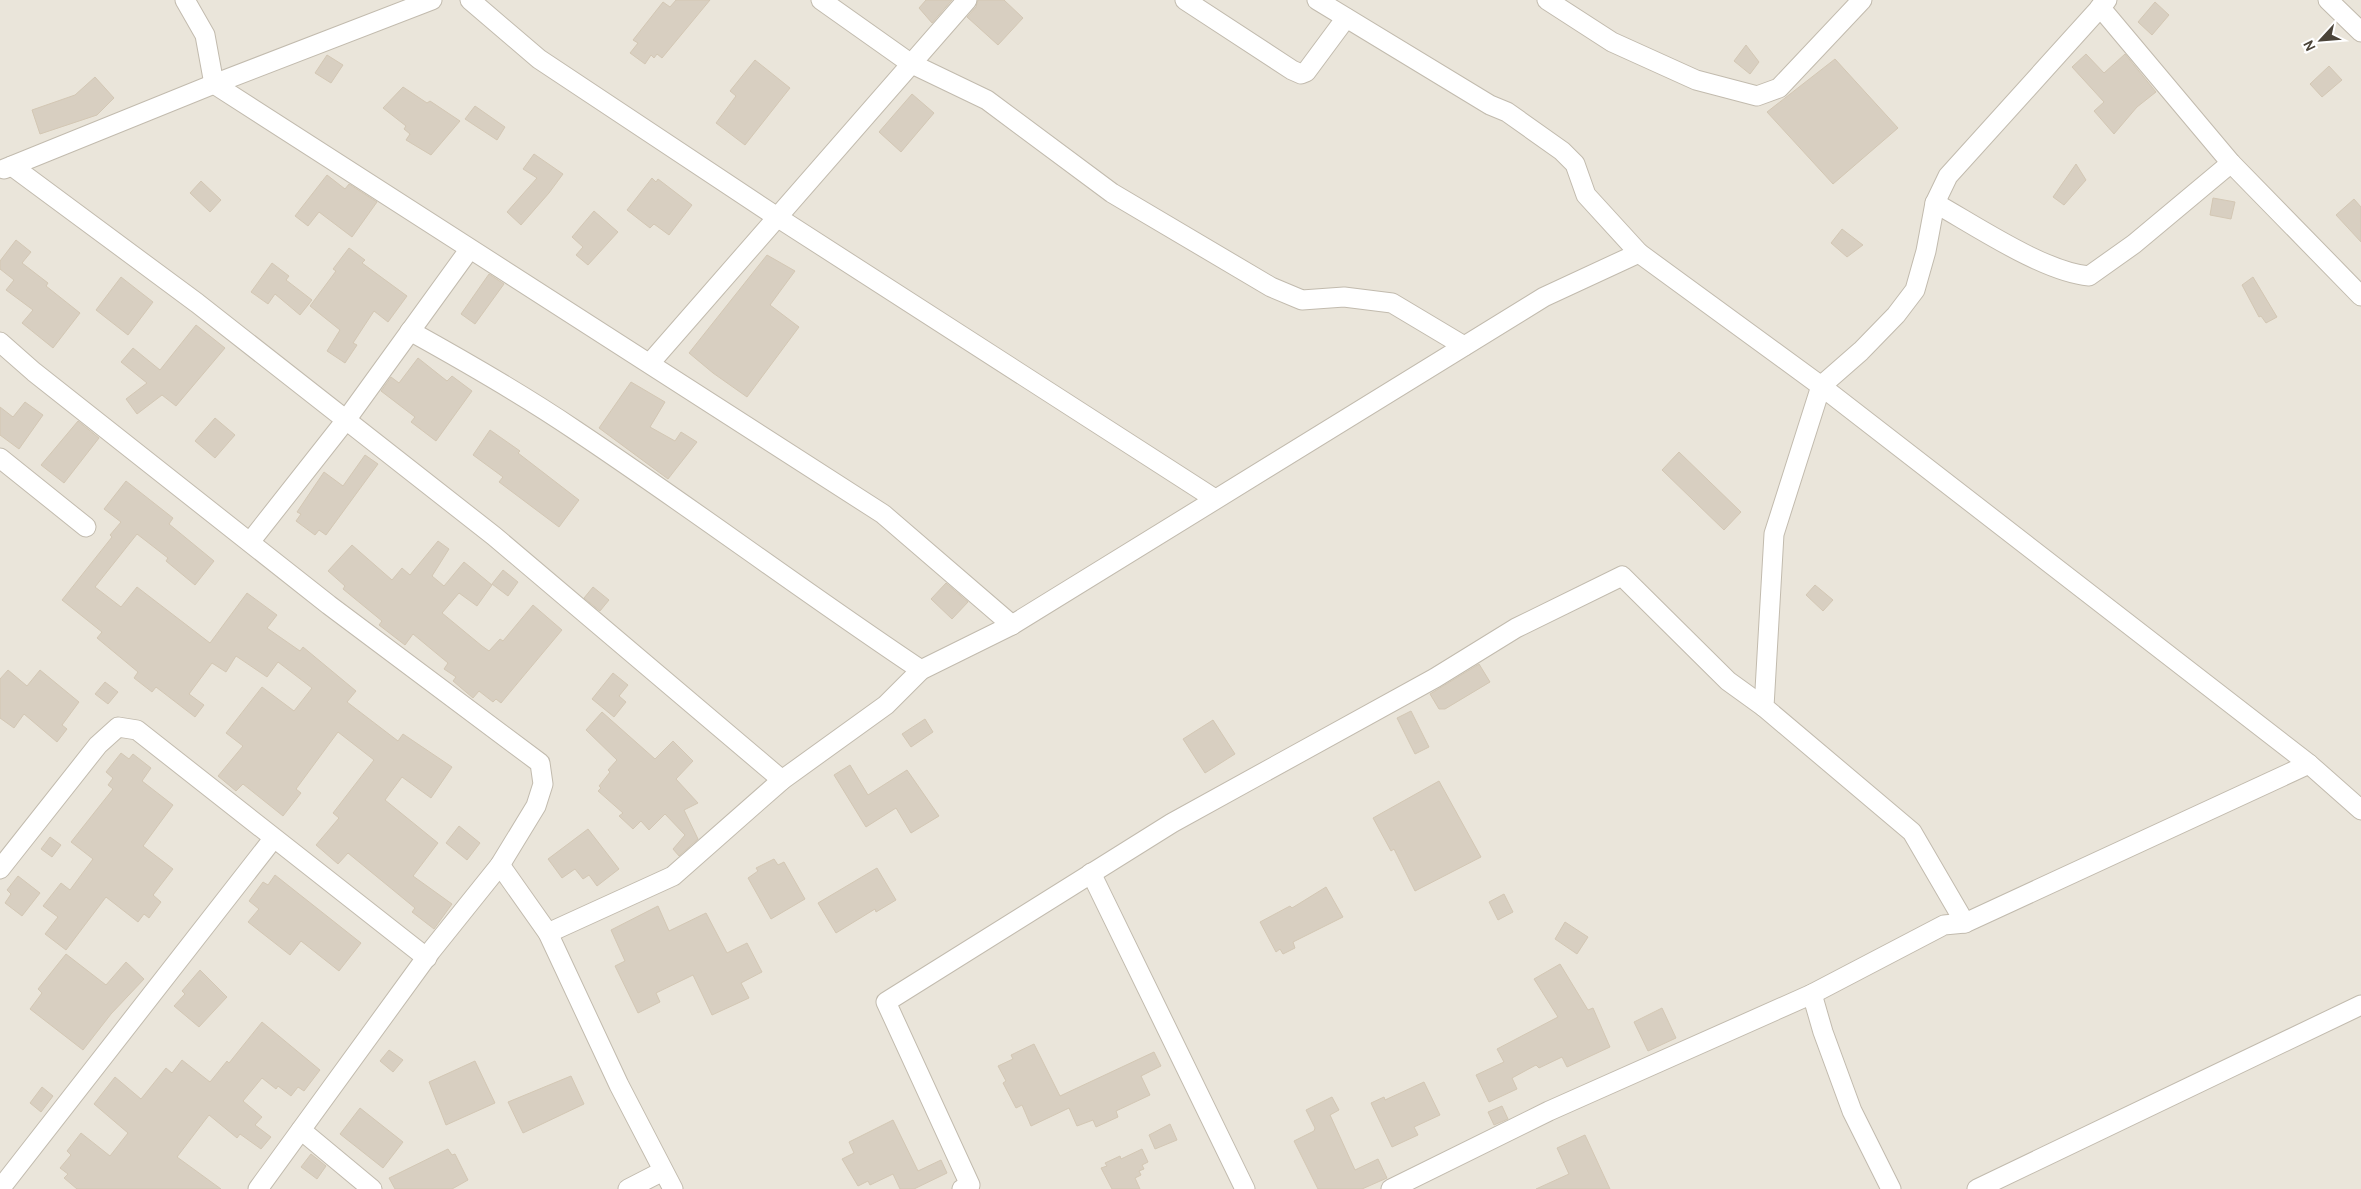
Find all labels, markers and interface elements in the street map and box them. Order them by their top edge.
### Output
north arrow [2296,15,2346,65]
text: N [2299,37,2320,54]

